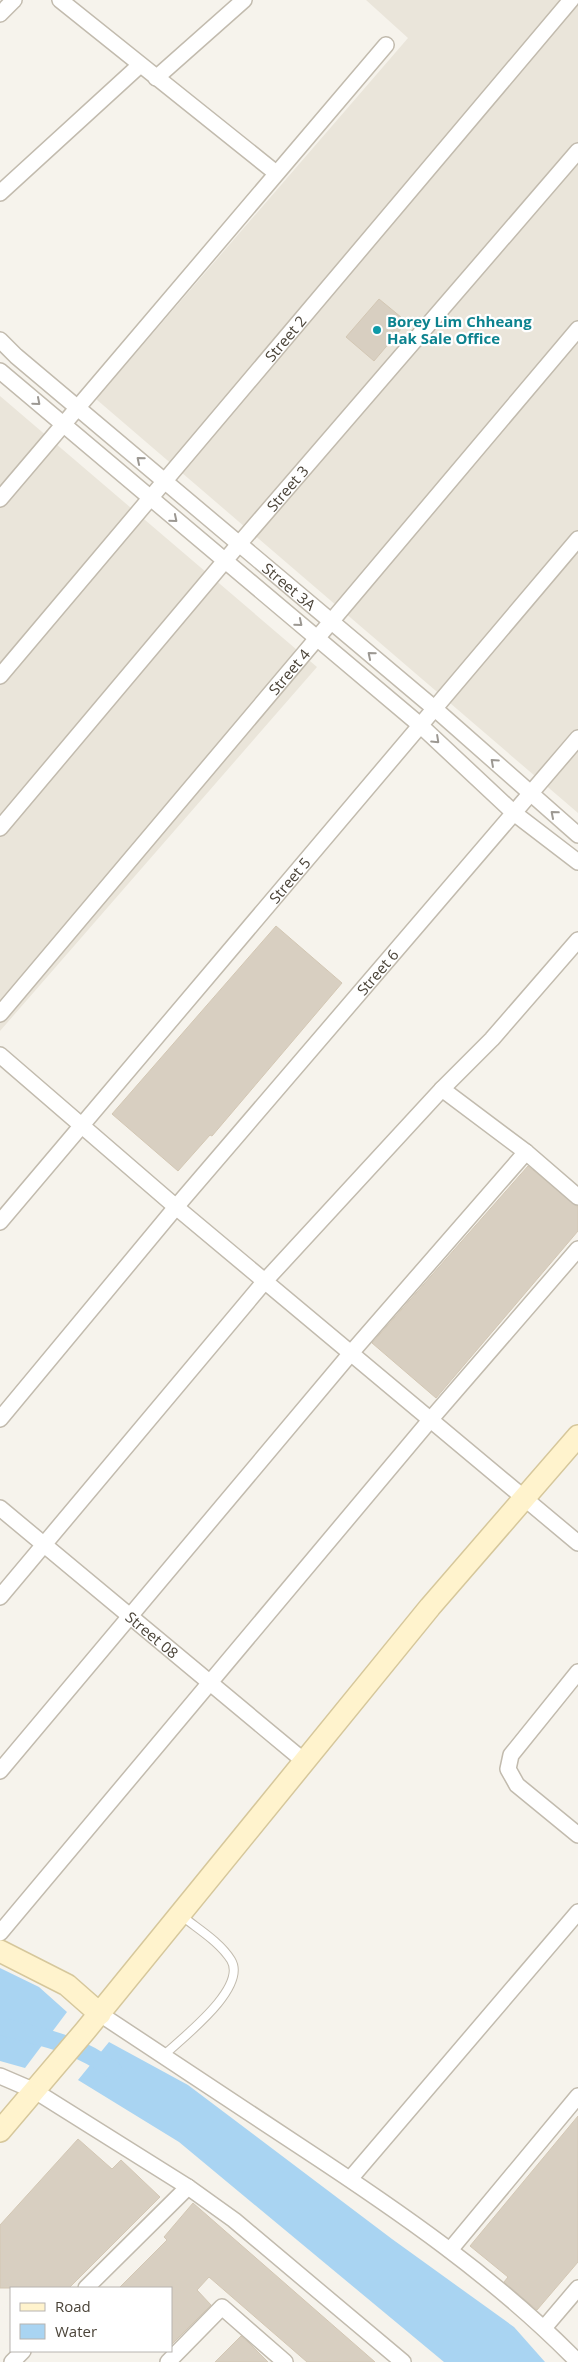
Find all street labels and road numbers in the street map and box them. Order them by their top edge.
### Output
street label: Street 2 [260,311,310,366]
street label: Street 3 [262,461,313,515]
street label: Street 3A [258,558,321,615]
street label: Street 4 [264,644,314,699]
street label: Street 5 [264,853,315,907]
street label: Street 6 [352,945,403,999]
street label: Street 08 [122,1607,183,1663]

